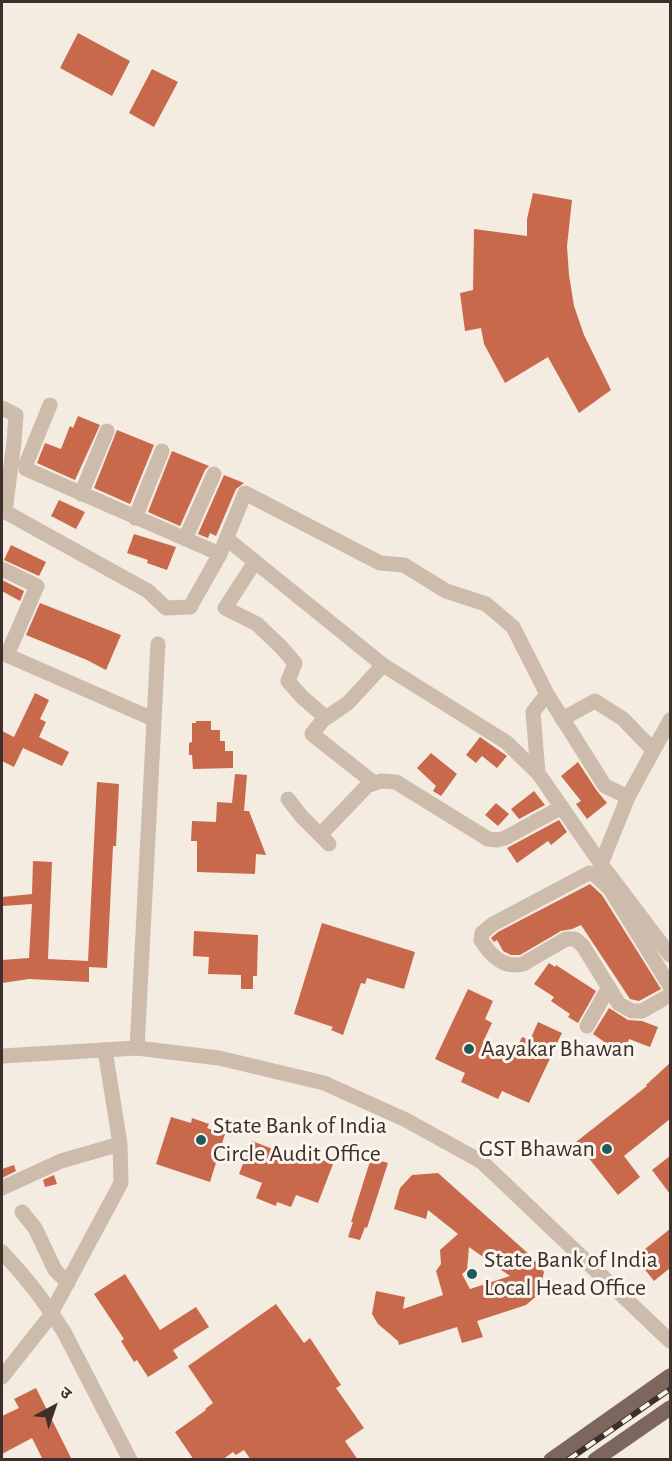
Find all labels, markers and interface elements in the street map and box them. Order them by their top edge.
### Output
place label: Aayakar Bhawan [481,1035,635,1063]
marker: Aayakar Bhawan [462,1042,476,1056]
place label: State Bank of India Circle Audit Office [213,1112,387,1168]
marker: State Bank of India Circle Audit Office [194,1133,208,1147]
place label: GST Bhawan [479,1135,595,1163]
marker: GST Bhawan [600,1142,614,1156]
place label: State Bank of India Local Head Office [484,1246,658,1302]
marker: State Bank of India Local Head Office [465,1267,479,1281]
north arrow [24,1377,84,1437]
text: उ [57,1384,74,1402]

